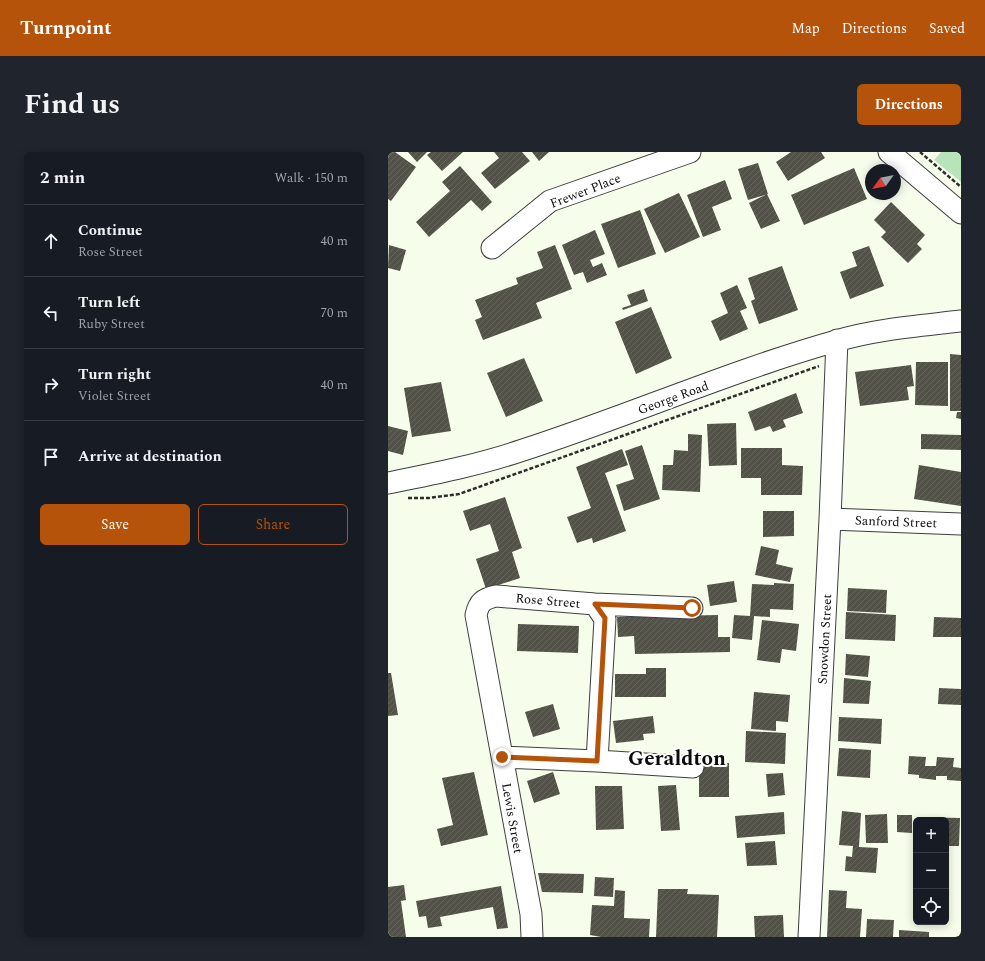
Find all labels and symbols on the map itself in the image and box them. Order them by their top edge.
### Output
north arrow [865,164,901,200]
street label: Frewer Place [547,168,624,214]
street label: George Road [635,376,712,420]
street label: Sanford Street [855,511,938,533]
street label: Rose Street [515,588,581,614]
street label: Snowdon Street [813,593,837,685]
route start [683,599,701,617]
district label: Geraldton [628,743,726,775]
route end [493,748,511,766]
street label: Lewis Street [496,781,528,855]

